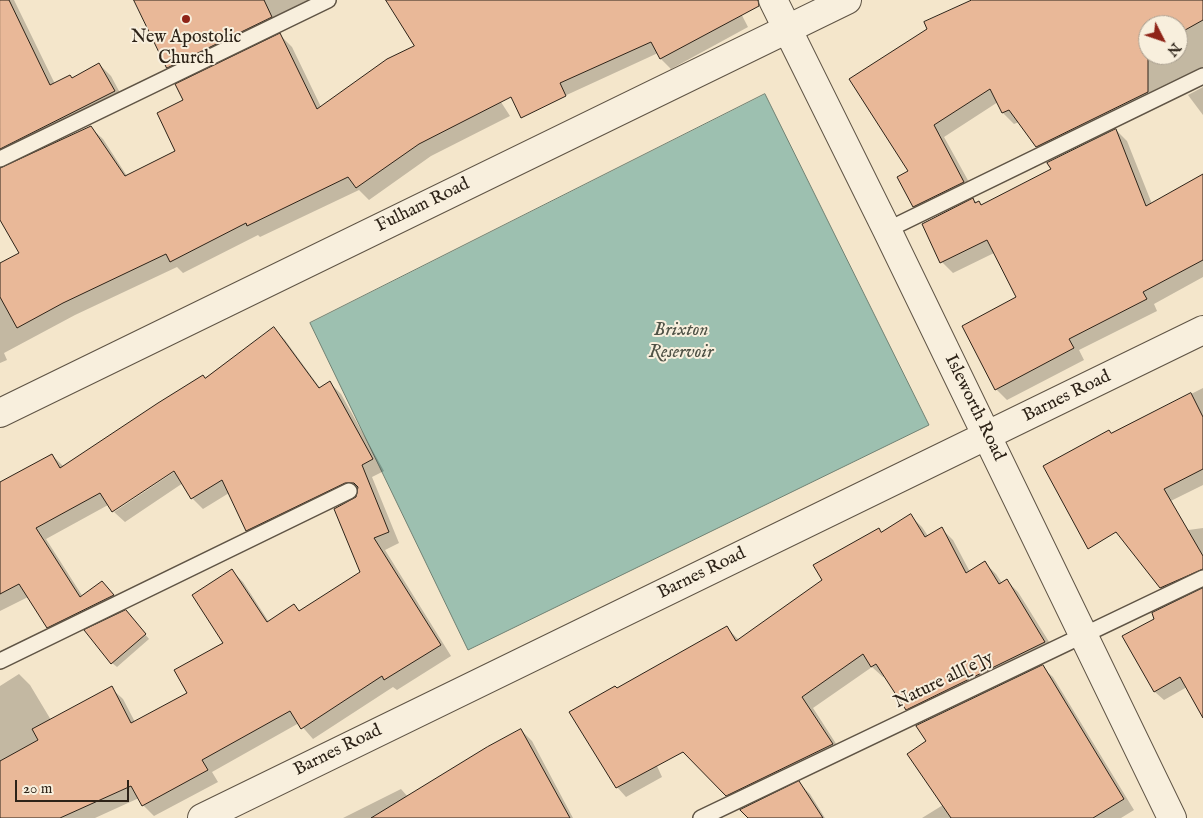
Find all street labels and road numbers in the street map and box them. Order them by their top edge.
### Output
street label: Fulham Road [373,174,473,238]
street label: Isleworth Road [939,351,1009,465]
street label: Barnes Road [1020,366,1114,428]
street label: Barnes Road [655,543,749,605]
street label: Nature all[e]y [891,648,997,714]
street label: Barnes Road [291,720,385,782]

